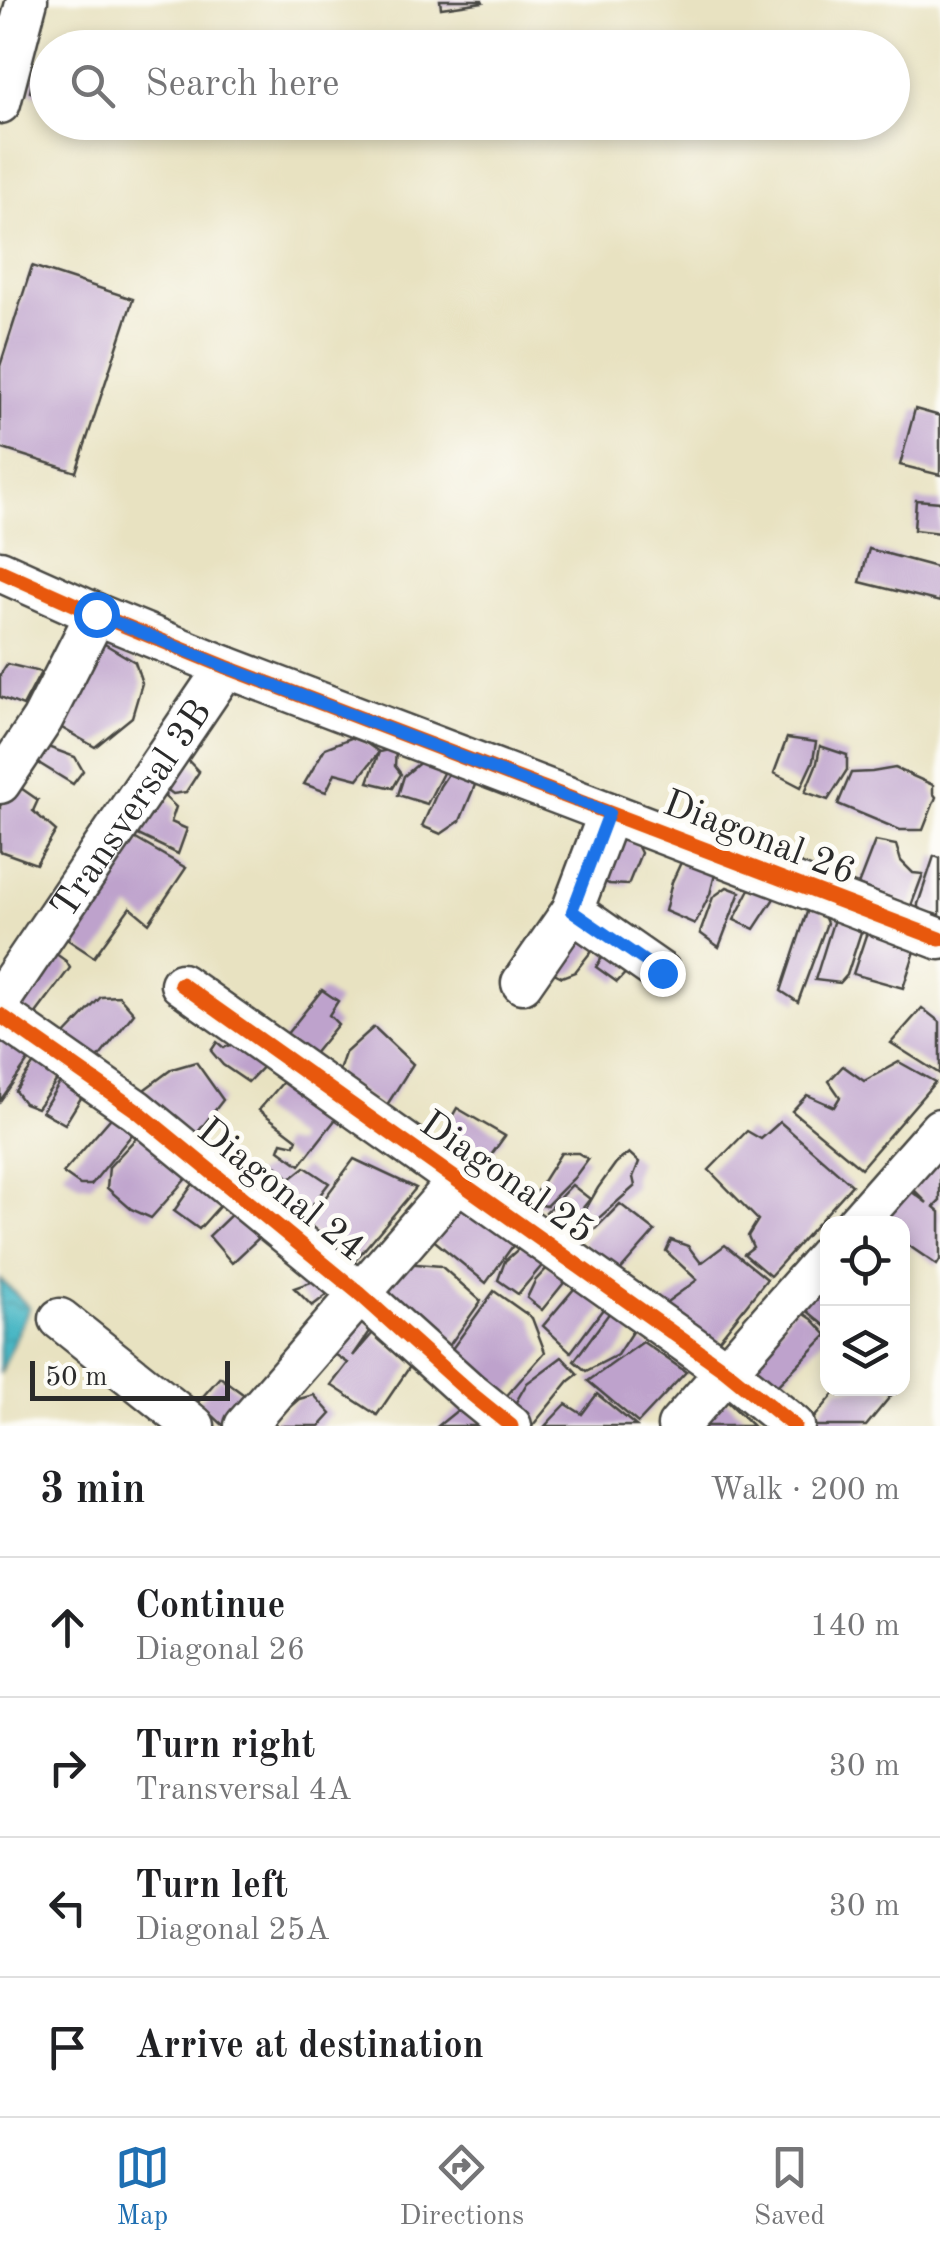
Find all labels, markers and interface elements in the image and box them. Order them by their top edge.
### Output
search box [30,30,910,140]
icon: search [65,58,120,113]
text: Search here [145,66,340,104]
route start [74,592,120,638]
street label: Transversal 3B [46,694,220,926]
street label: Diagonal 26 [658,785,860,893]
route end [640,951,686,997]
street label: Diagonal 25 [413,1105,600,1252]
street label: Diagonal 24 [190,1112,371,1269]
map controls [820,1216,910,1396]
button: locate [820,1216,910,1306]
button: layers [820,1306,910,1396]
scale bar [30,1356,230,1400]
text: 50 m [45,1364,108,1392]
text: 3 min [40,1470,146,1512]
text: Walk · 200 m [710,1475,900,1507]
text: Continue [135,1588,285,1626]
icon: ahead [40,1600,95,1655]
text: 140 m [810,1611,900,1643]
text: Diagonal 26 [135,1635,305,1667]
text: Turn right [135,1728,315,1766]
icon: right [40,1740,95,1795]
text: 30 m [829,1751,900,1783]
text: Transversal 4A [135,1775,352,1807]
text: Turn left [135,1868,288,1906]
icon: left [40,1880,95,1935]
text: 30 m [829,1891,900,1923]
text: Diagonal 25A [135,1915,330,1947]
icon: arrive [40,2020,95,2075]
text: Arrive at destination [135,2028,484,2066]
tab: Map [115,2140,170,2235]
tab: Directions [400,2140,524,2235]
tab: Saved [754,2140,825,2235]

